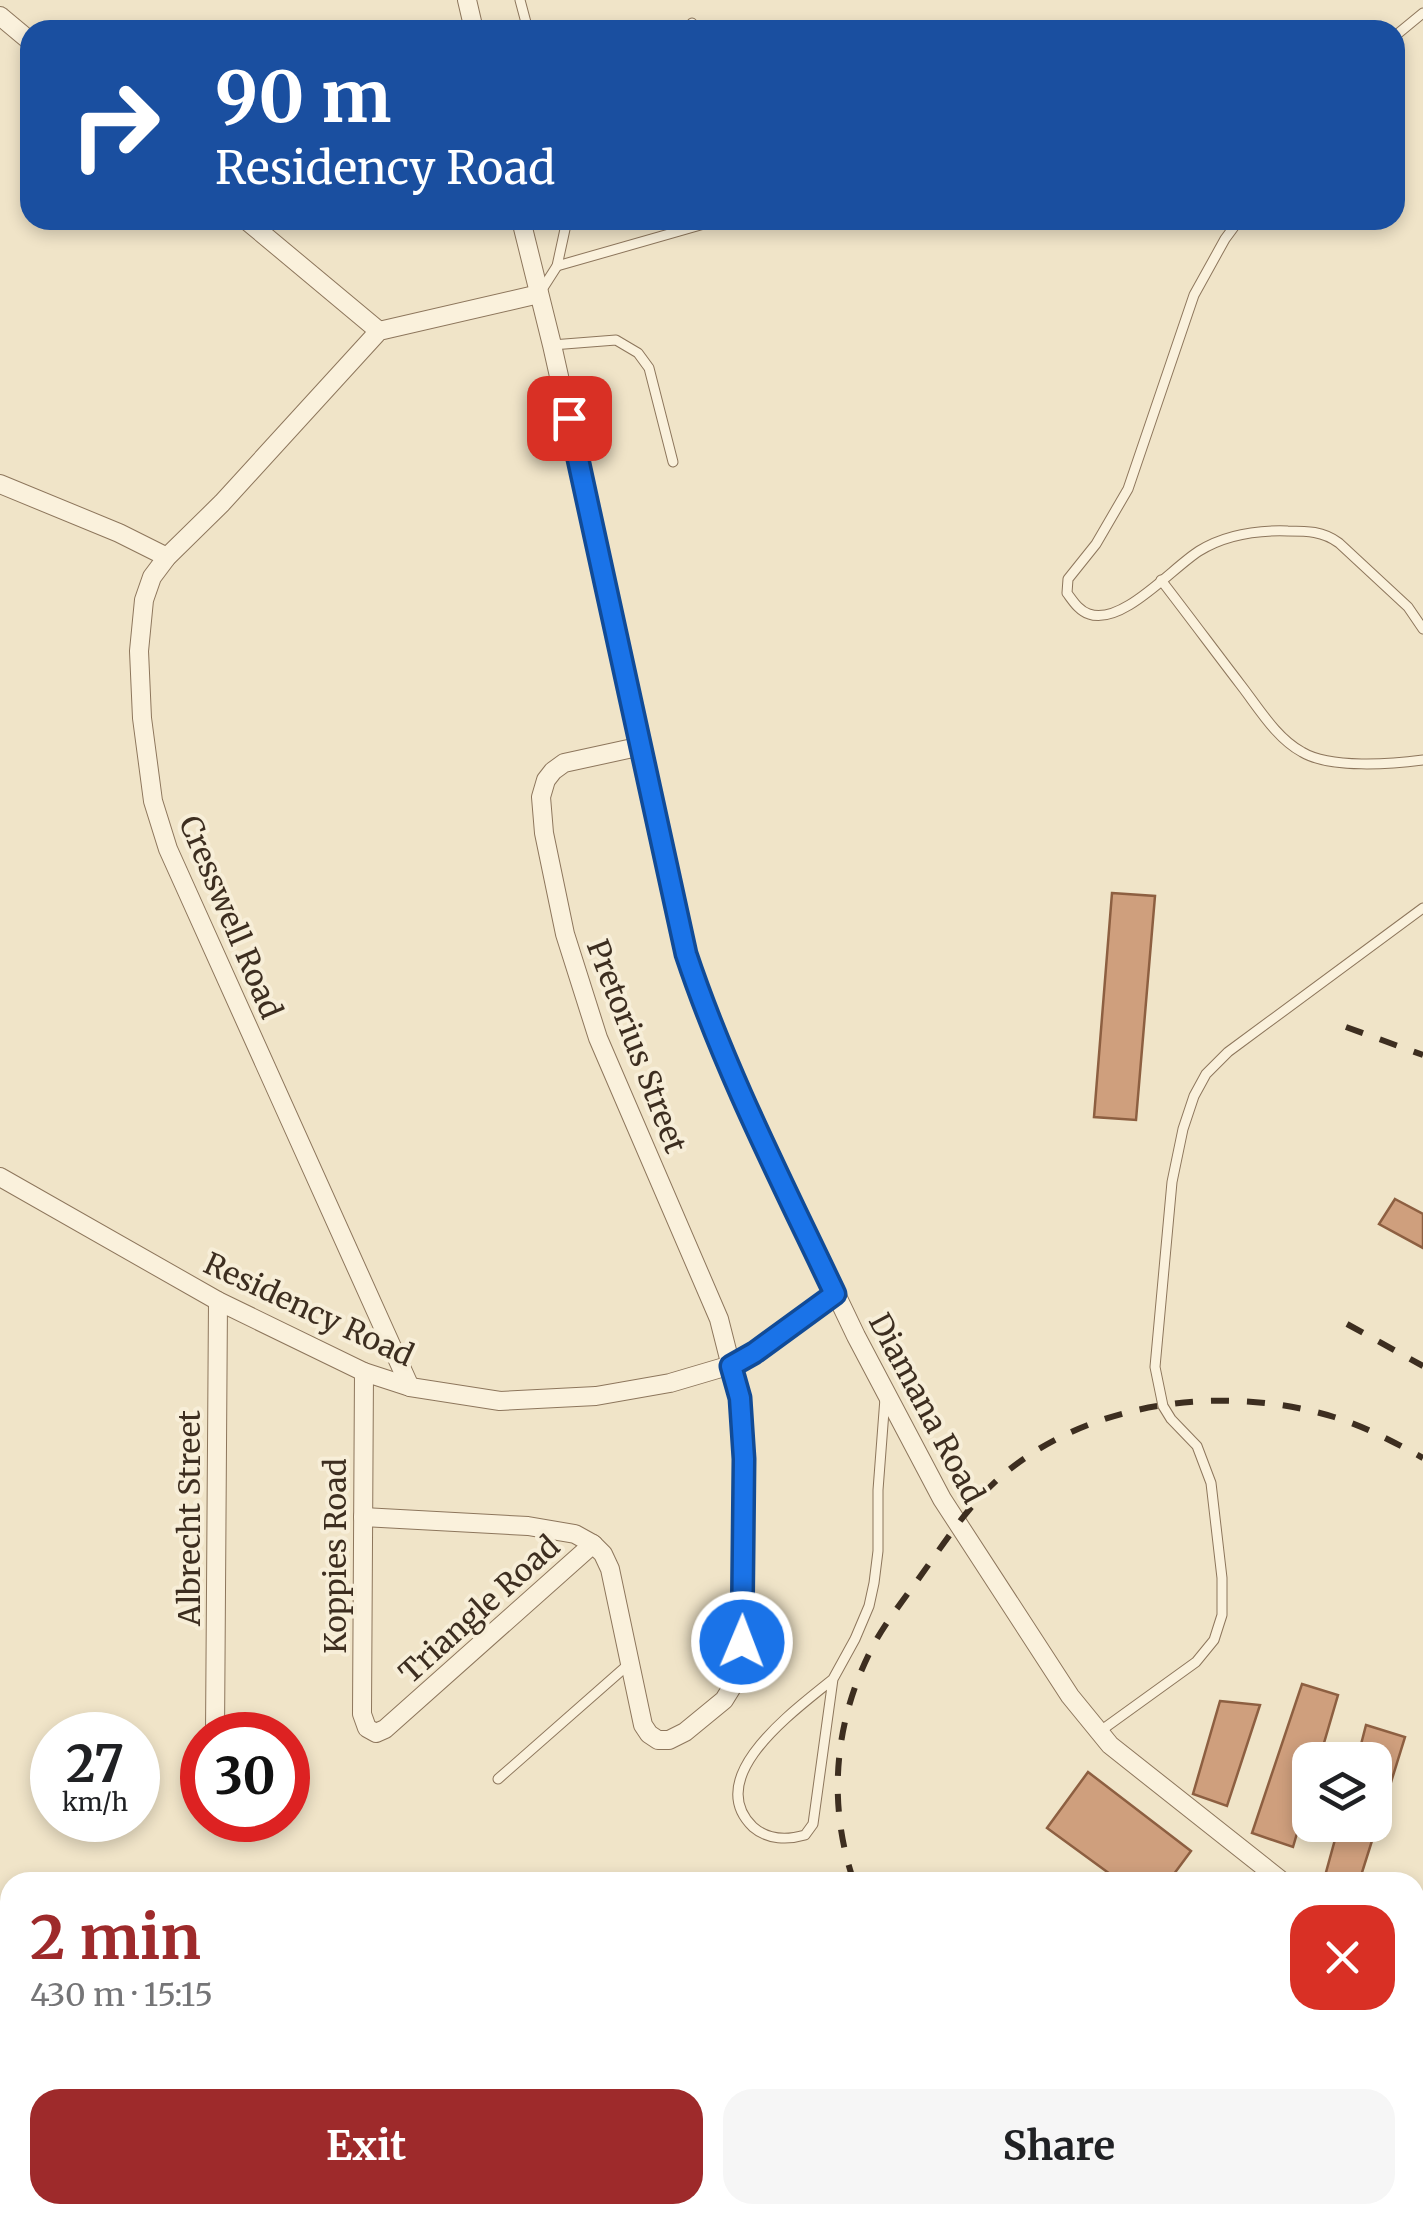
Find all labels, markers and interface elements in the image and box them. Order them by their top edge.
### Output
text: 90 m [215,53,392,141]
icon: right [50,60,180,190]
text: Residency Road [215,140,555,196]
pin [527,376,612,461]
icon: arrive [542,391,597,446]
street label: Cresswell Road [171,810,291,1024]
street label: Pretorius Street [579,934,695,1158]
street label: Residency Road [198,1244,420,1374]
street label: Diamana Road [861,1306,993,1510]
street label: Albrecht Street [170,1410,208,1627]
street label: Koppies Road [316,1458,354,1654]
street label: Triangle Road [391,1527,567,1691]
position arrow [690,1590,794,1694]
speed limit sign: 30 [180,1712,310,1842]
text: 27 [66,1733,124,1796]
map controls [1292,1742,1392,1842]
button: layers [1292,1742,1392,1842]
text: km/h [62,1786,128,1818]
text: 2 min [30,1900,201,1975]
button: close [1290,1905,1395,2010]
text: 430 m · 15:15 [30,1975,213,2015]
button: Exit [30,2089,703,2204]
button: Share [723,2089,1395,2204]

